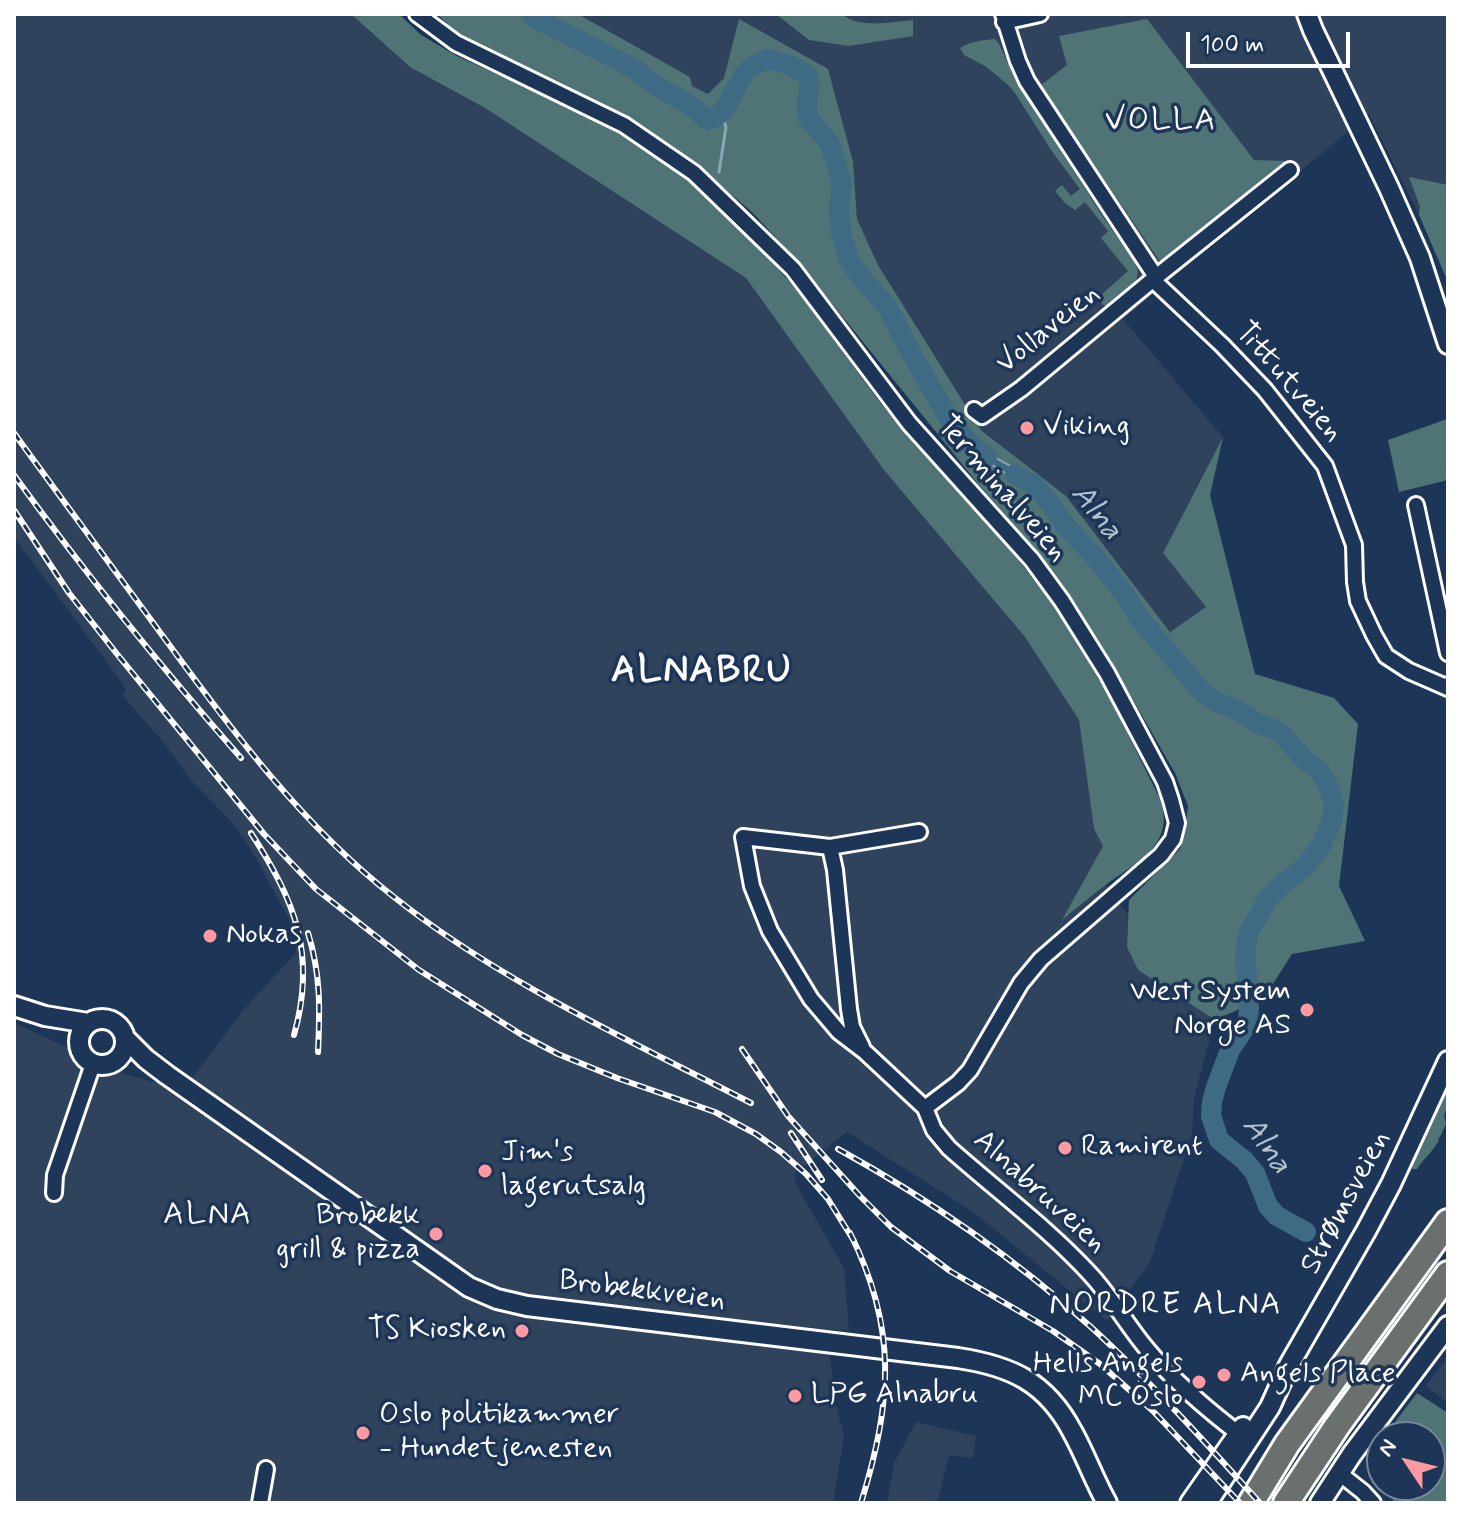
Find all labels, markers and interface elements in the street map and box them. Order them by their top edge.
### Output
scale bar [1190,16,1354,66]
text: 100 m [1200,30,1264,61]
district label: VOLLA [1107,103,1215,141]
street label: Vollaveien [990,277,1108,383]
street label: Tittutveien [1226,315,1350,451]
street label: Terminalveien [928,409,1074,571]
place label: Viking [1043,410,1130,446]
marker: Viking [1018,419,1036,437]
water label: Alna [1061,477,1129,549]
district label: ALNABRU [611,650,793,696]
place label: Nokas [226,918,301,954]
marker: Nokas [201,927,219,945]
place label: West System Norge AS [1130,975,1291,1046]
marker: West System Norge AS [1298,1001,1316,1019]
water label: Alna [1232,1110,1298,1182]
street label: Alnabruveien [965,1124,1113,1262]
street label: Strømsveien [1294,1125,1400,1281]
place label: Ramirent [1081,1130,1203,1166]
place label: Jim's lagerutsalg [501,1136,646,1206]
marker: Ramirent [1056,1139,1074,1157]
marker: Jim's lagerutsalg [476,1162,494,1180]
district label: ALNA [163,1197,253,1235]
place label: Brobekk grill & pizza [276,1199,420,1270]
marker: Brobekk grill & pizza [427,1225,445,1243]
street label: Brobekkveien [557,1264,727,1320]
district label: NORDRE ALNA [1047,1287,1285,1325]
place label: TS Kiosken [368,1313,506,1349]
marker: TS Kiosken [513,1322,531,1340]
place label: Hells Angels MC Oslo [1033,1347,1183,1418]
place label: Angels Place [1240,1357,1396,1393]
marker: Angels Place [1215,1366,1233,1384]
marker: Hells Angels MC Oslo [1190,1373,1208,1391]
place label: LPG Alnabru [811,1378,978,1414]
marker: LPG Alnabru [786,1387,804,1405]
place label: Oslo politikammer - Hundetjenesten [379,1398,619,1468]
north arrow [1366,1421,1446,1501]
marker: Oslo politikammer - Hundetjenesten [354,1424,372,1442]
text: N [1372,1434,1404,1462]

